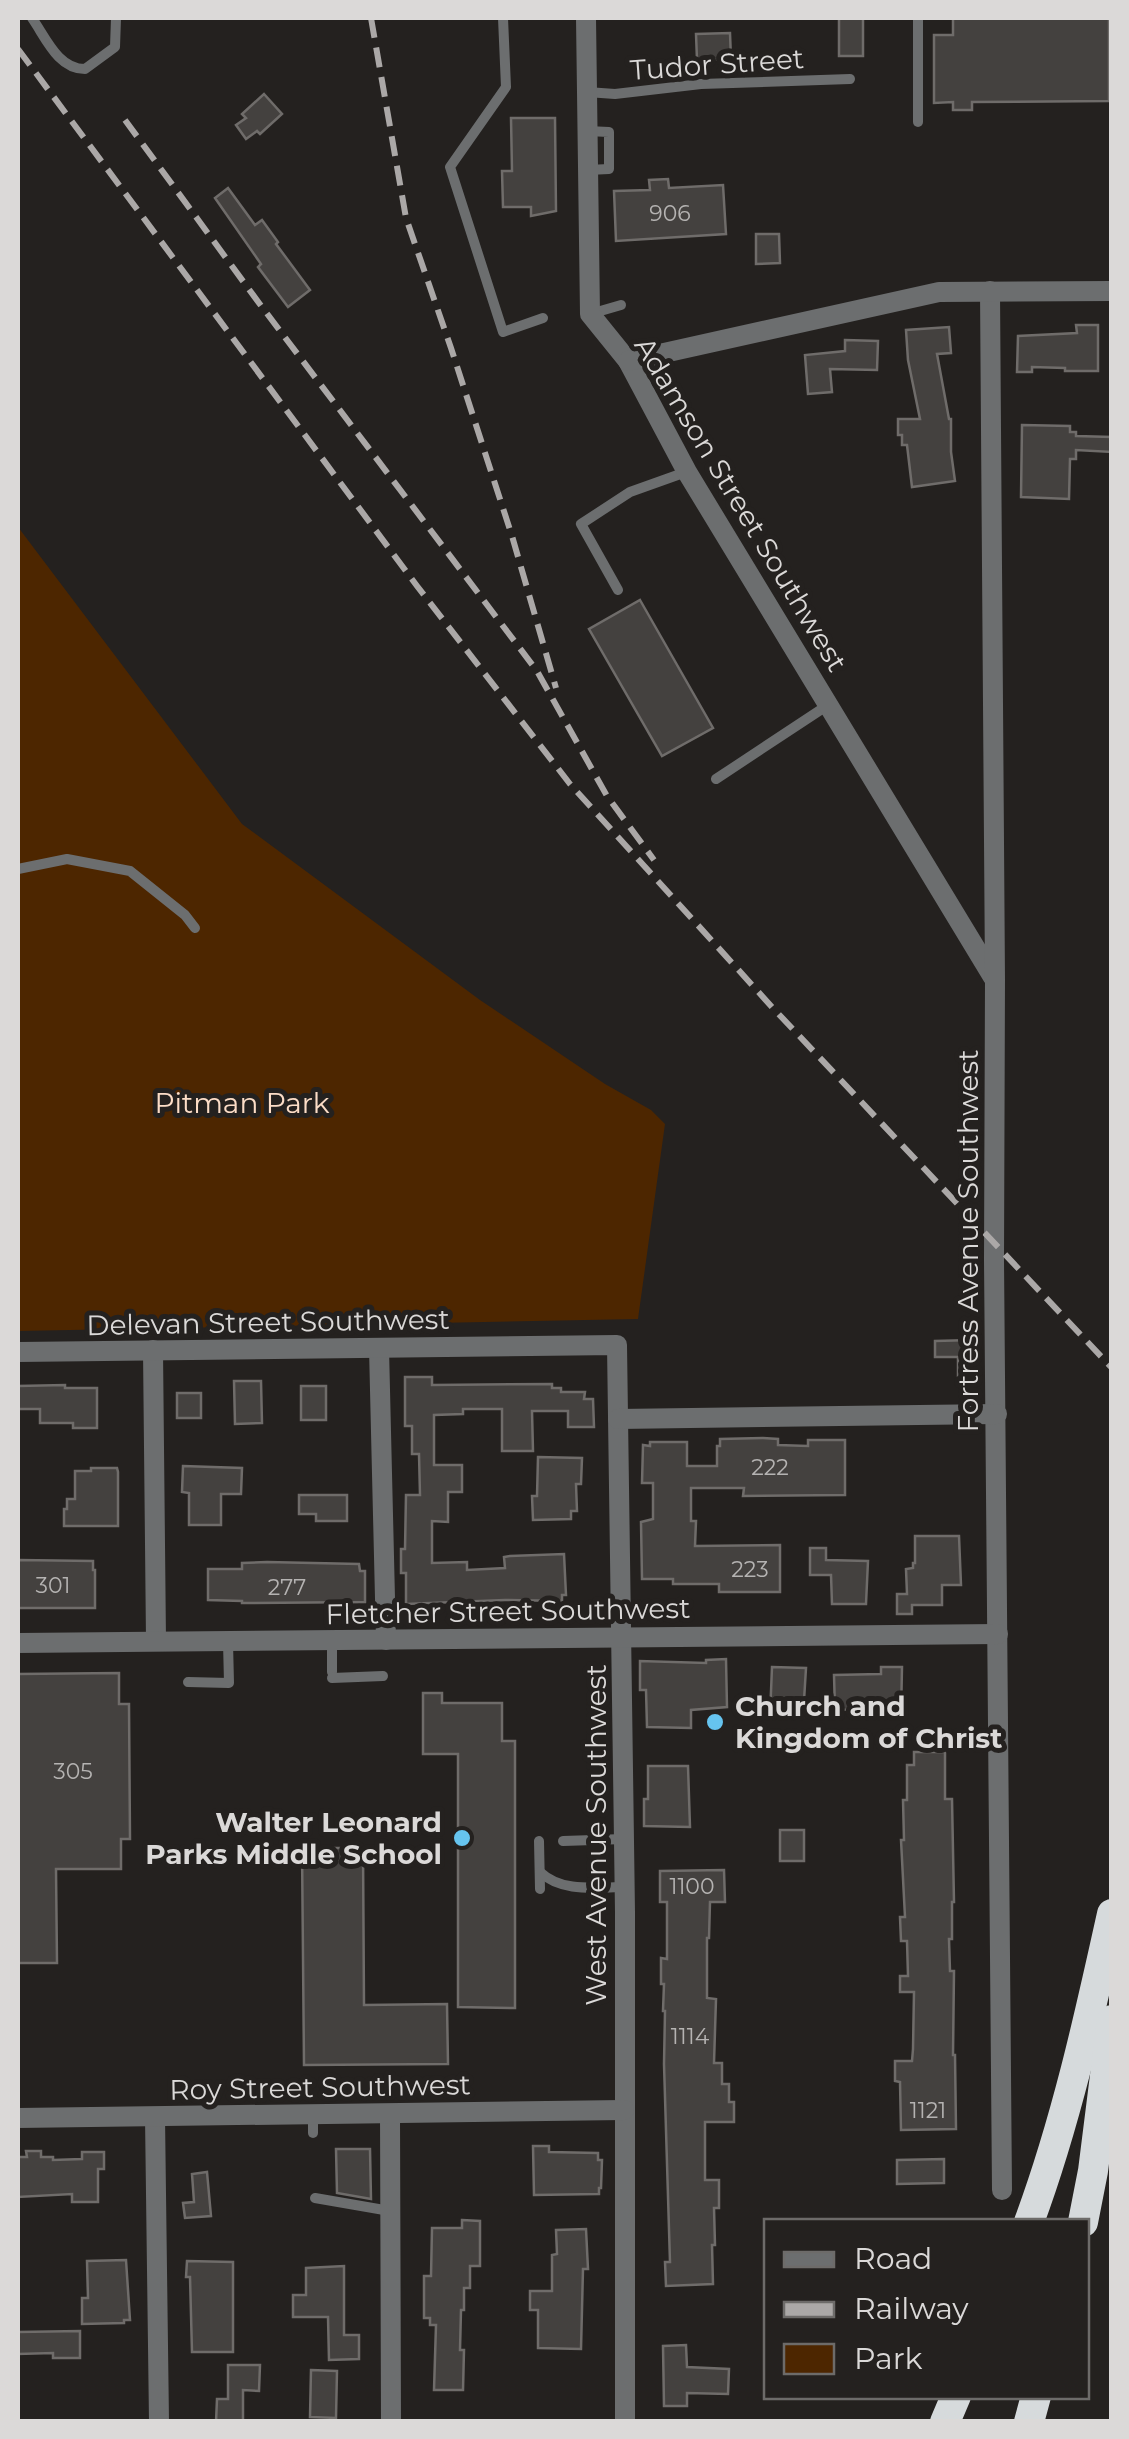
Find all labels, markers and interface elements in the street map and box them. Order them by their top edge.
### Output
street label: Tudor Street [629,41,805,87]
house number: 906 [649,200,691,227]
street label: Adamson Street Southwest [627,331,855,677]
street label: Fortress Avenue Southwest [951,1050,985,1433]
park label: Pitman Park [154,1086,330,1120]
street label: Delevan Street Southwest [86,1302,450,1342]
house number: 222 [751,1454,789,1481]
house number: 223 [731,1556,769,1583]
house number: 301 [36,1572,70,1599]
house number: 277 [268,1574,306,1601]
street label: Fletcher Street Southwest [325,1591,691,1631]
street label: West Avenue Southwest [579,1664,613,2006]
place label: Church and Kingdom of Christ [735,1689,1002,1755]
marker: Church and Kingdom of Christ [704,1711,726,1733]
house number: 305 [53,1758,93,1785]
place label: Walter Leonard Parks Middle School [145,1805,442,1871]
marker: Walter Leonard Parks Middle School [451,1827,473,1849]
house number: 1100 [669,1873,715,1900]
house number: 1114 [671,2023,710,2050]
street label: Roy Street Southwest [169,2067,471,2107]
house number: 1121 [910,2097,946,2124]
legend [764,2219,1089,2399]
text: Road [854,2240,932,2277]
text: Railway [854,2290,969,2327]
text: Park [854,2340,923,2377]

